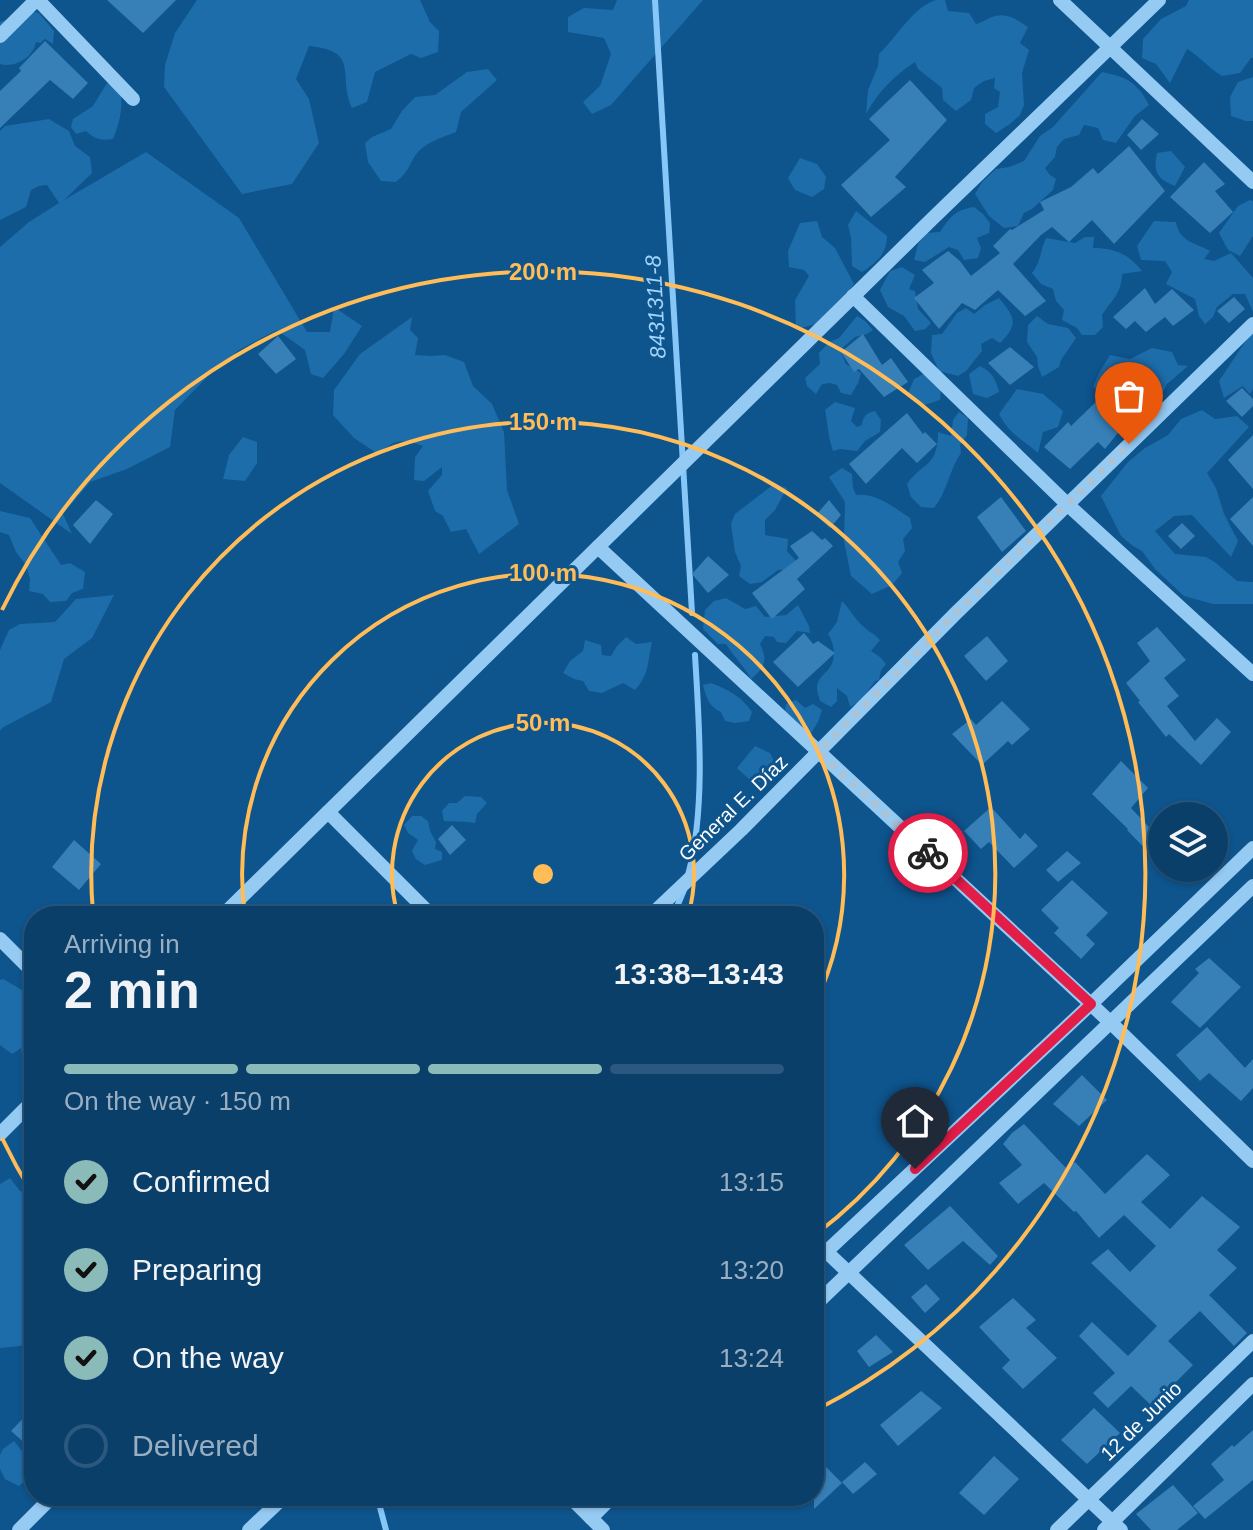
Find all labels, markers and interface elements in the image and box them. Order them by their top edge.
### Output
water label: 8431311-8 [640,254,671,359]
text: 200 m [509,258,577,285]
pin [1095,362,1163,444]
icon: bag [1107,374,1151,418]
text: 150 m [509,408,577,435]
text: 100 m [509,559,577,586]
text: 50 m [516,709,570,736]
street label: General E. Díaz [674,751,792,865]
map controls [1148,802,1228,882]
button: layers [1148,802,1228,882]
courier [888,813,968,893]
icon: bike [906,831,950,875]
centre of rings [529,860,557,888]
text: Arriving in [64,929,180,959]
text: 13:38–13:43 [614,957,784,990]
text: 2 min [64,961,200,1019]
text: On the way · 150 m [64,1086,291,1116]
pin [881,1087,949,1169]
icon: home [893,1099,937,1143]
icon: check [64,1160,108,1204]
text: Confirmed [132,1165,270,1198]
text: 13:15 [719,1167,784,1197]
icon: check [64,1248,108,1292]
text: Preparing [132,1253,262,1286]
text: 13:20 [719,1255,784,1285]
icon: check [64,1336,108,1380]
text: On the way [132,1341,284,1374]
text: 13:24 [719,1343,784,1373]
street label: 12 de Junio [1096,1377,1186,1465]
text: Delivered [132,1429,259,1462]

